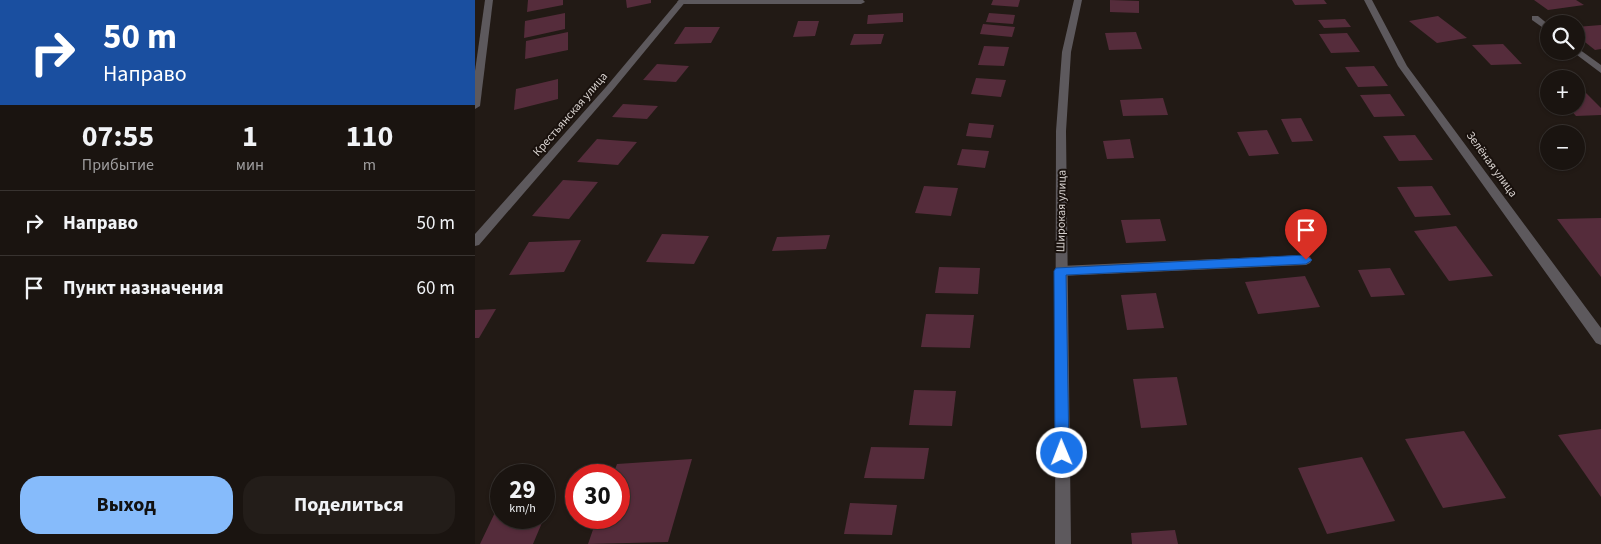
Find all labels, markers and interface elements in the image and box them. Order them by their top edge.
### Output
text: 50 m [103,12,177,62]
map controls [1540,15,1585,170]
button: search [1540,15,1585,60]
icon: right [20,20,85,85]
text: Направо [103,58,187,90]
street label: Крестьянская улица [529,69,612,160]
button: + [1540,70,1585,115]
text: 07:55 [82,115,154,158]
text: 1 [242,115,258,158]
text: 110 [346,115,393,158]
button: − [1540,125,1585,170]
street label: Зелёная улица [1462,128,1521,201]
text: Прибытие [82,154,154,176]
text: мин [236,154,264,176]
text: m [363,154,376,176]
street label: Широкая улица [1052,170,1071,252]
icon: right [20,209,48,237]
pin [1285,209,1327,260]
text: Направо [63,210,138,237]
text: 50 m [417,210,455,237]
icon: arrive [1292,216,1320,244]
icon: arrive [20,274,48,302]
text: Пункт назначения [63,275,224,302]
text: 60 m [417,275,455,302]
position arrow [1035,426,1087,478]
speed limit sign: 30 [565,464,630,529]
text: 29 [509,472,536,508]
button: Выход [20,476,233,534]
button: Поделиться [243,476,455,534]
text: km/h [509,500,536,517]

